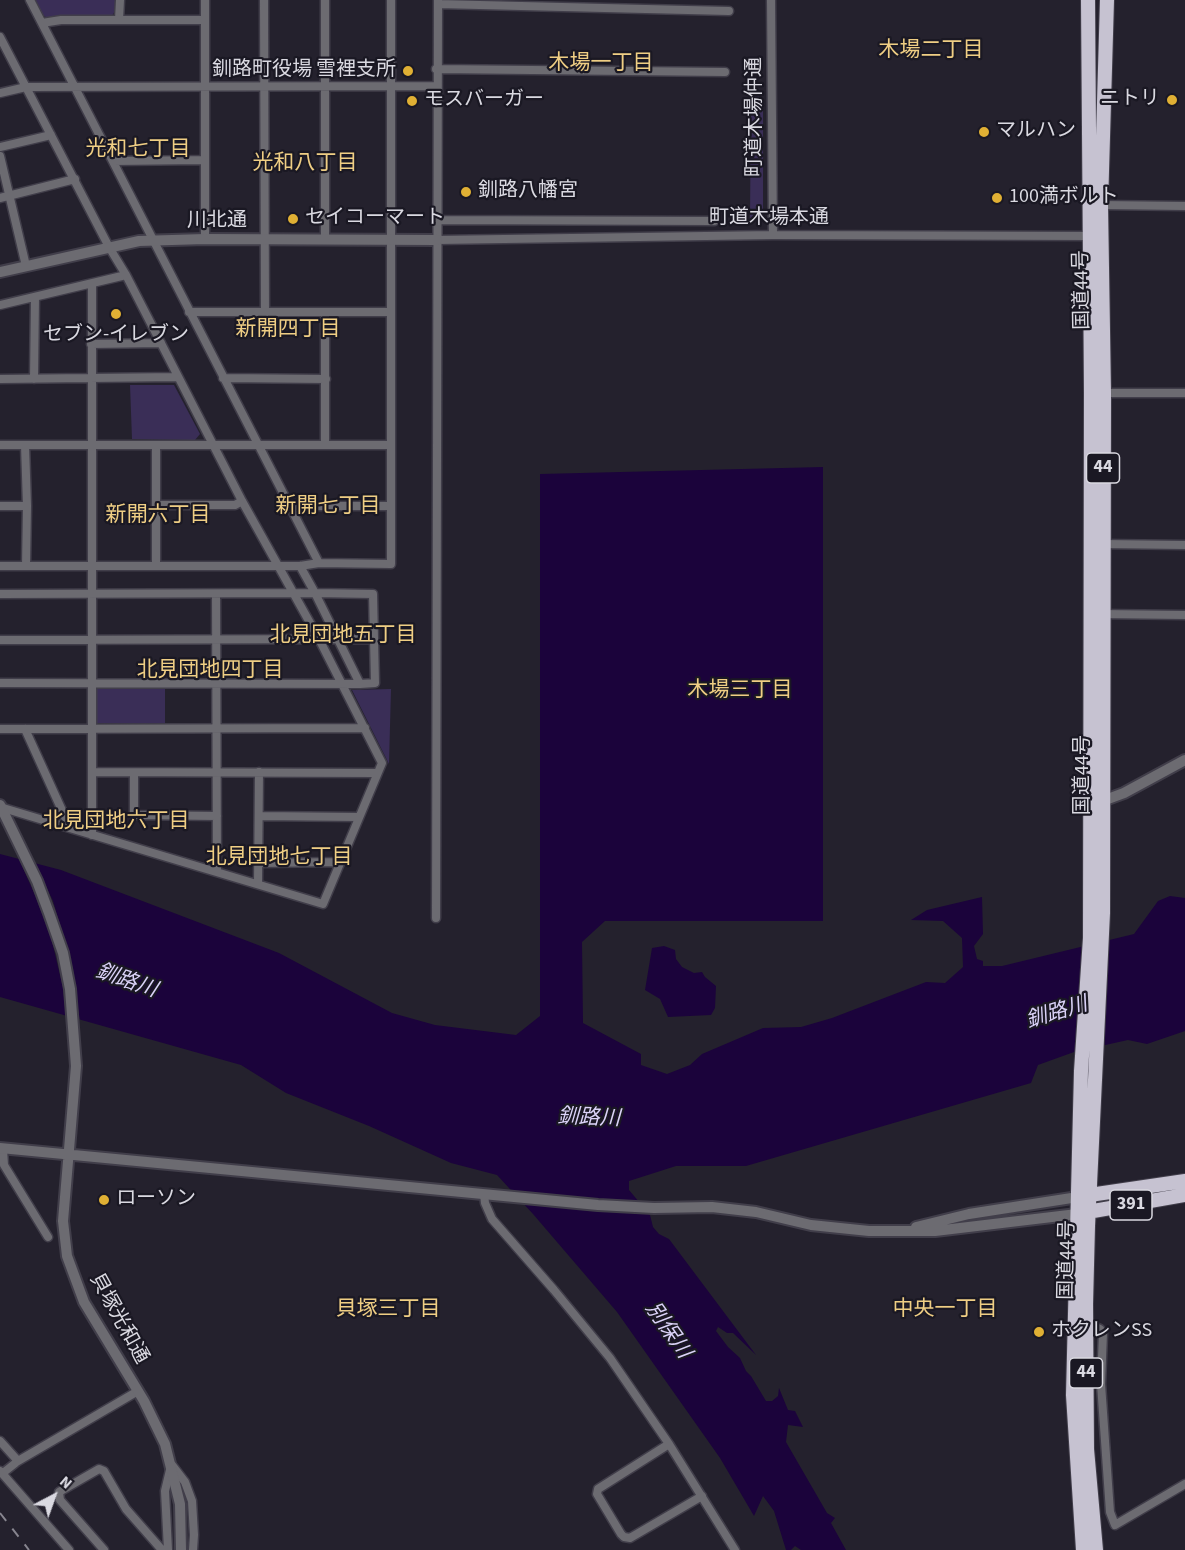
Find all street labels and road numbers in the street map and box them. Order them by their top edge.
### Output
street label: 町道木場仲通 [744,57,768,177]
street label: 町道木場本通 [709,207,829,231]
street label: 川北通 [187,210,247,234]
street label: 国道44号 [1070,250,1096,330]
road number: 44 [1086,453,1120,483]
street label: 国道44号 [1072,735,1096,815]
road number: 391 [1110,1190,1152,1220]
street label: 国道44号 [1055,1220,1081,1300]
street label: 貝塚光和通 [83,1269,153,1369]
road number: 44 [1070,1358,1102,1388]

